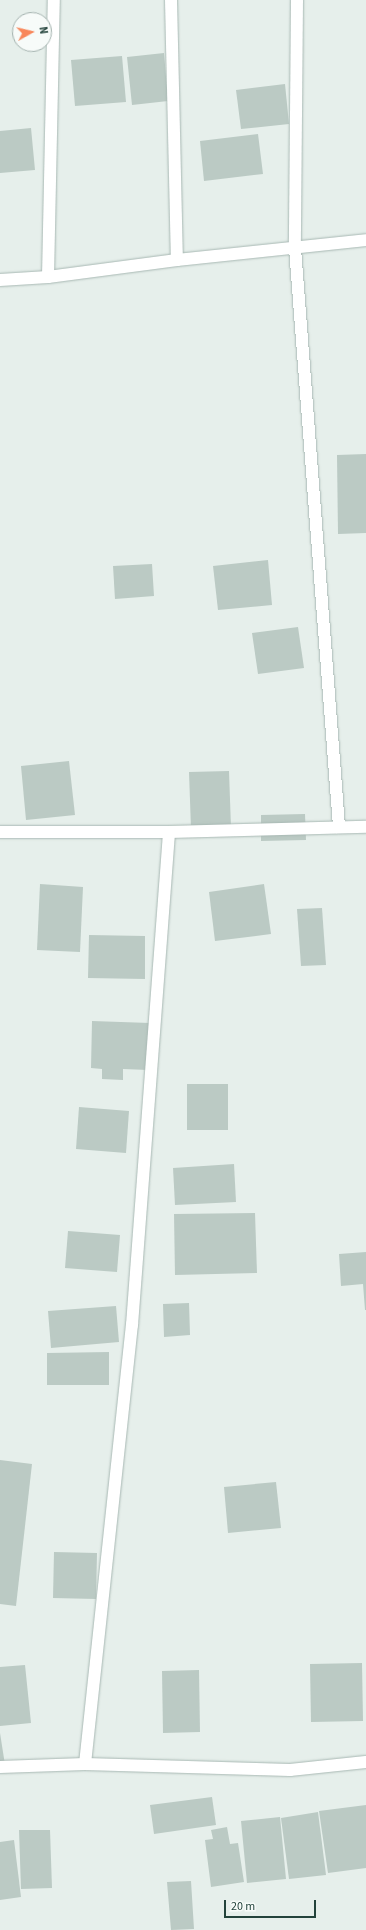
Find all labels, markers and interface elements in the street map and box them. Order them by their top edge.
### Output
north arrow [12,12,52,52]
text: N [35,26,51,35]
scale bar [226,1892,318,1918]
text: 20 m [231,1898,255,1915]

